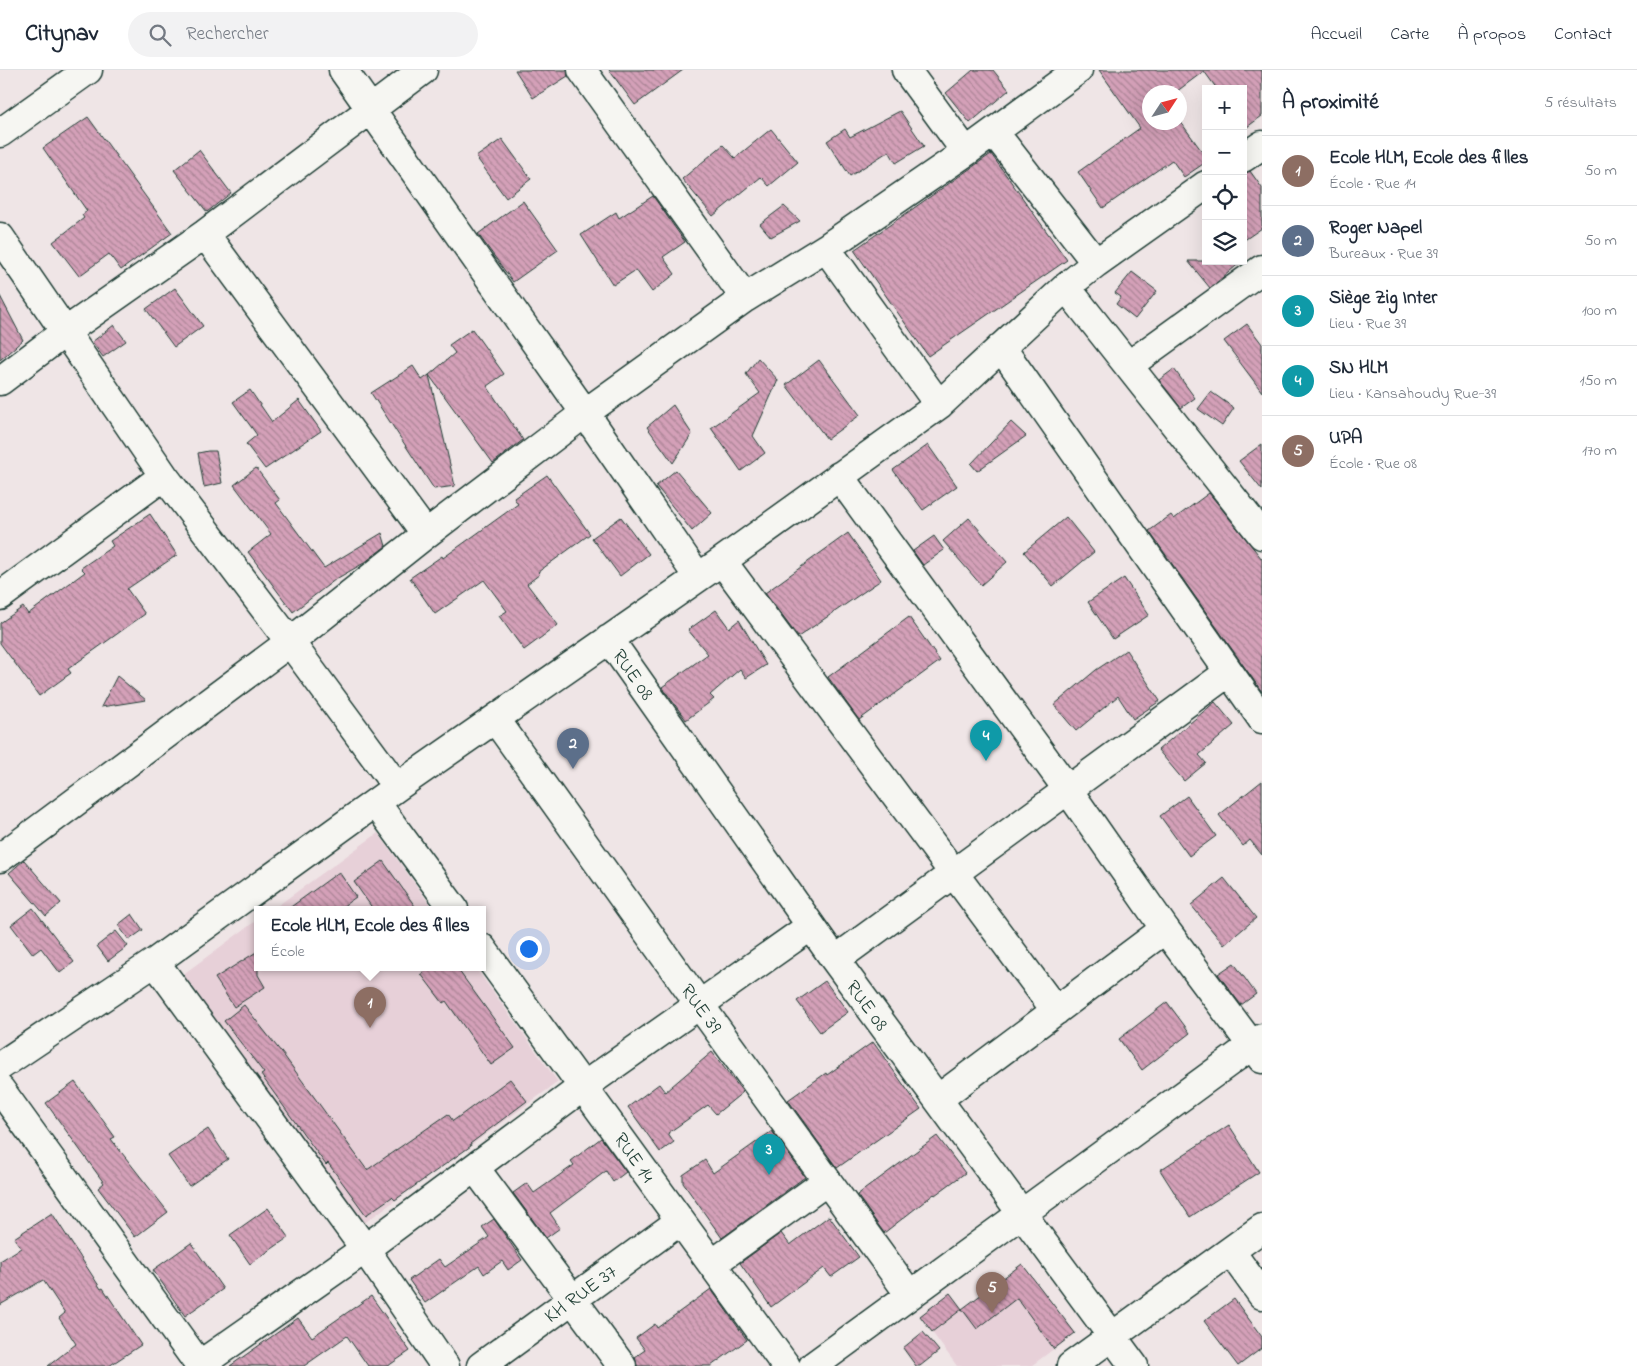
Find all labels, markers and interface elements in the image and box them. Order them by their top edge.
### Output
search box [128,12,478,57]
text: Citynav [25,17,98,52]
icon: search [146,21,174,49]
text: Rechercher [186,21,269,48]
text: Accueil [1310,22,1362,48]
text: Carte [1390,22,1429,48]
text: À propos [1457,22,1526,48]
text: Contact [1554,22,1612,48]
north arrow [1142,85,1187,130]
map controls [1202,85,1247,265]
button: + [1202,85,1247,130]
text: À proximité [1282,88,1379,118]
text: 5 résultats [1544,91,1617,115]
button: − [1202,130,1247,175]
text: Ecole HLM, Ecole des filles [1329,145,1528,172]
text: 1 [1295,159,1301,183]
text: 50 m [1585,159,1617,183]
text: École · Rue 14 [1329,172,1416,196]
button: locate [1202,175,1247,220]
text: Roger Napel [1329,215,1422,242]
button: layers [1202,220,1247,265]
text: 2 [1294,229,1302,253]
text: 50 m [1585,229,1617,253]
text: Bureaux · Rue 39 [1329,242,1438,266]
text: Siège Zig Inter [1329,285,1437,312]
text: 3 [1295,299,1301,323]
text: 100 m [1582,299,1617,323]
text: Lieu · Rue 39 [1329,312,1406,336]
text: SN HLM [1329,355,1388,382]
text: 4 [1295,369,1301,393]
text: 150 m [1579,369,1617,393]
text: Lieu · Kansahoudy Rue-39 [1329,382,1496,406]
text: UPA [1329,425,1363,452]
text: 5 [1293,439,1303,463]
text: 170 m [1582,439,1617,463]
text: École · Rue 08 [1329,452,1417,476]
street label: RUE 08 [604,644,660,707]
pin: 4 [970,720,1002,761]
pin: 2 [557,728,589,769]
popup [254,906,486,971]
text: Ecole HLM, Ecole des filles [270,913,470,940]
your location [516,936,542,962]
text: École [270,940,305,964]
street label: RUE 08 [838,975,894,1038]
street label: RUE 39 [672,979,728,1040]
pin: 1 [354,987,386,1028]
street label: RUE 14 [605,1127,661,1189]
pin: 3 [753,1134,785,1175]
street label: KH RUE 37 [539,1259,624,1331]
pin: 5 [976,1272,1008,1313]

